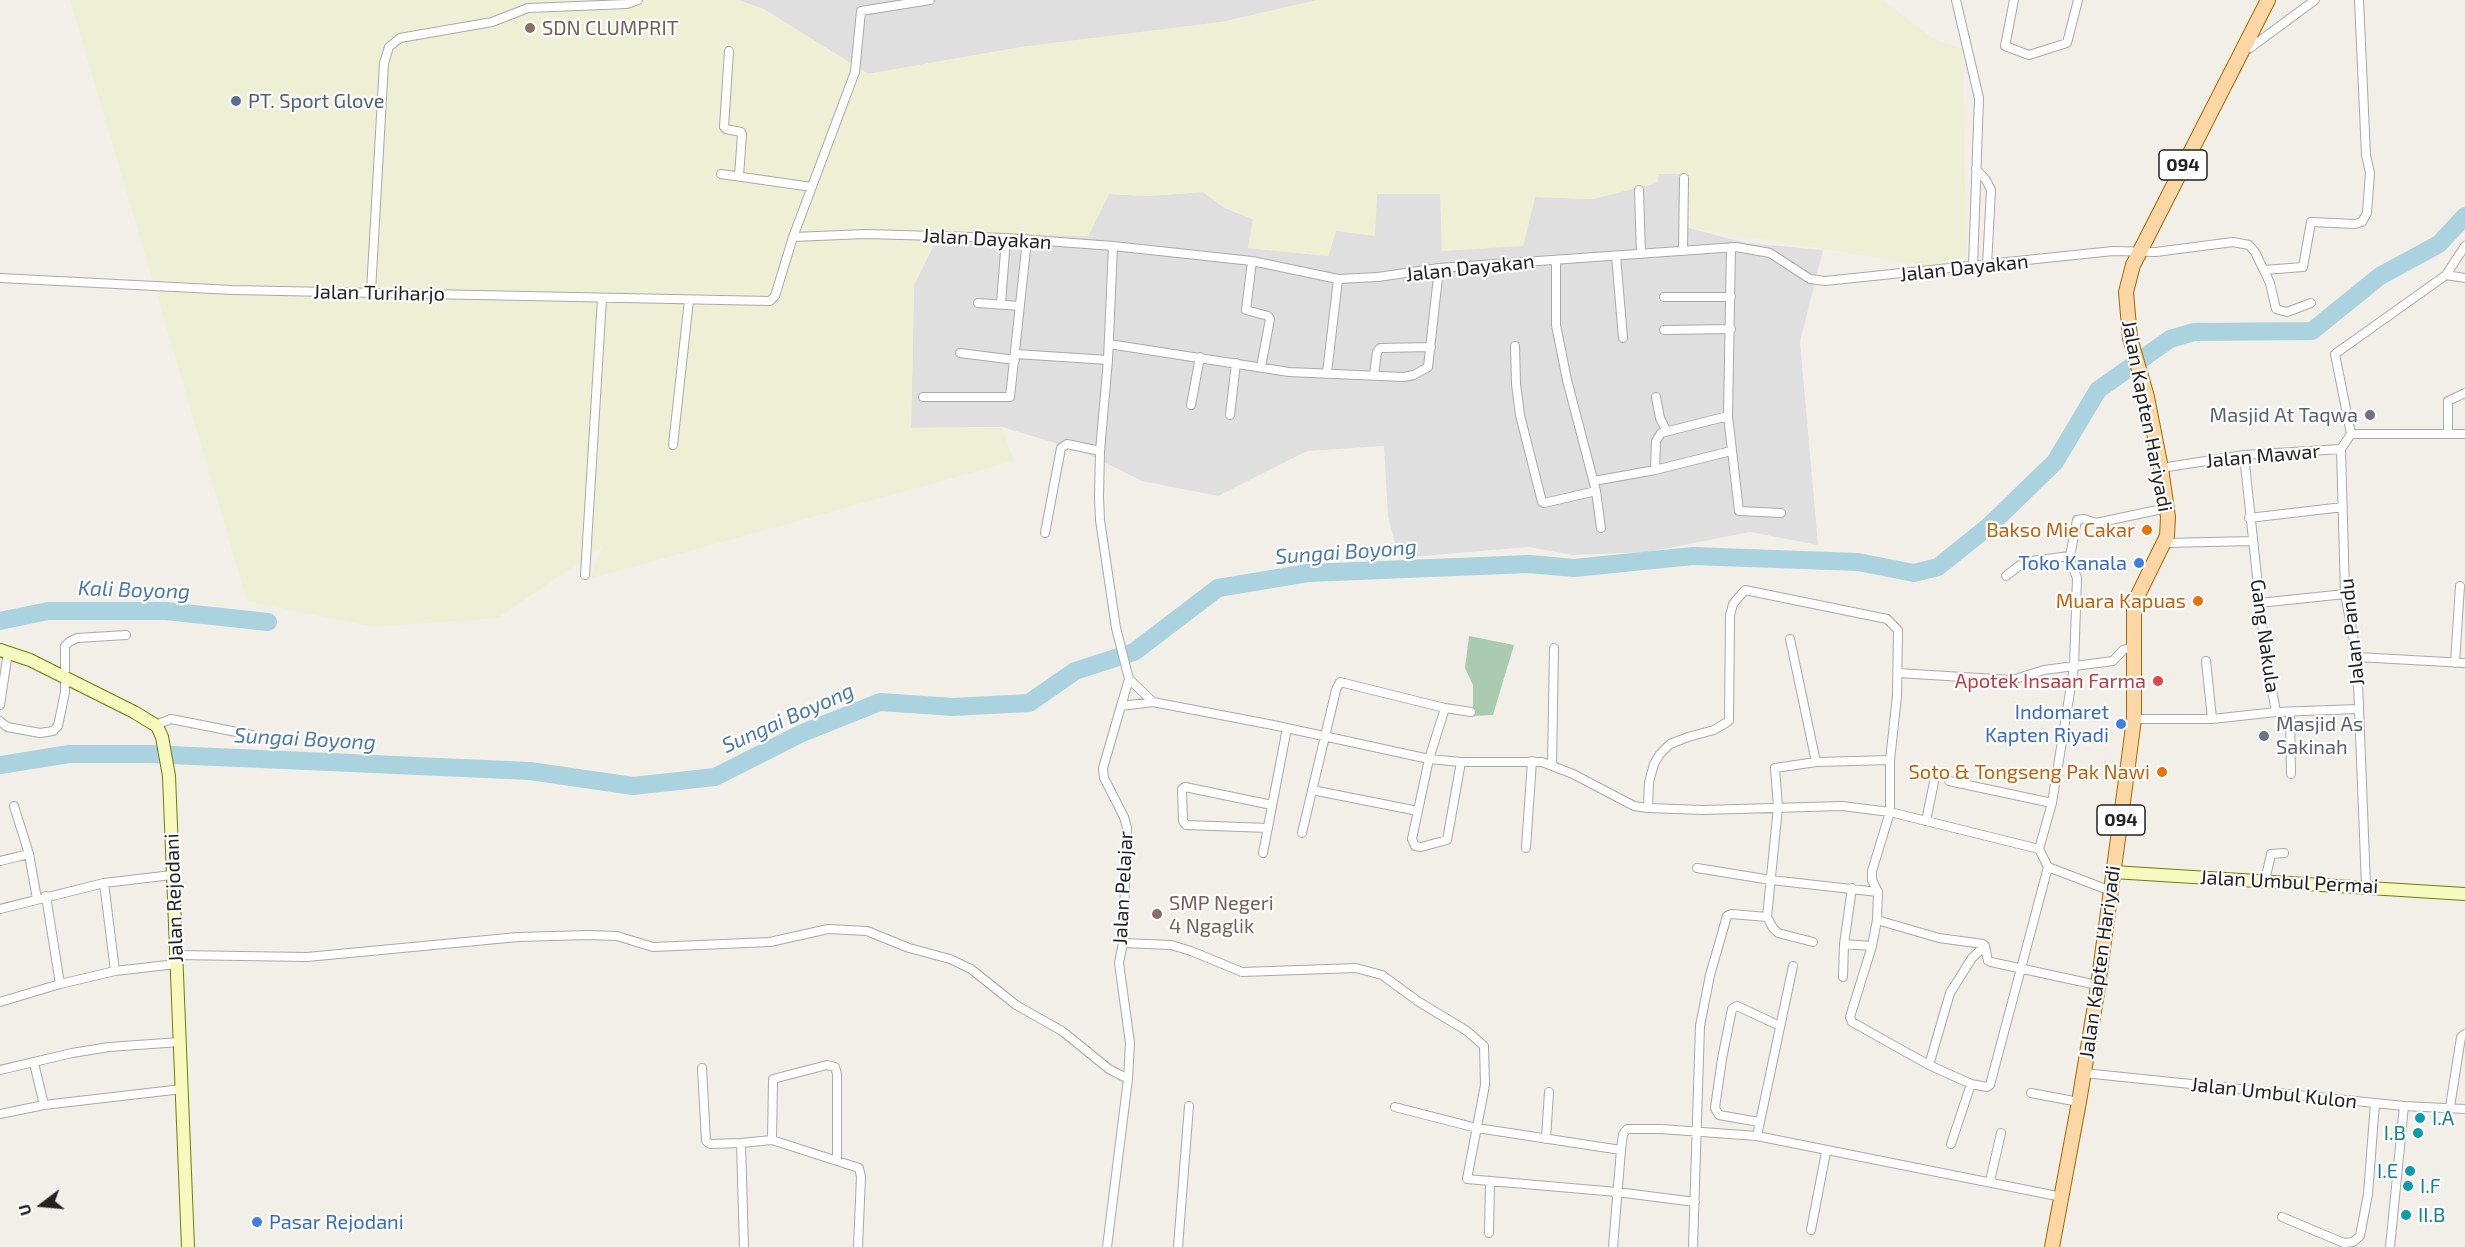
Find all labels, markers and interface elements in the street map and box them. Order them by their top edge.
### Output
place label: SDN CLUMPRIT [542,16,678,40]
marker: SDN CLUMPRIT [523,21,537,35]
place label: PT. Sport Glove [248,89,385,113]
marker: PT. Sport Glove [229,94,243,108]
road number: 094 [2159,150,2207,180]
street label: Jalan Dayakan [922,224,1052,254]
street label: Jalan Dayakan [1404,249,1536,287]
street label: Jalan Dayakan [1898,249,2030,287]
street label: Jalan Turiharjo [313,280,445,306]
street label: Jalan Kapten Hariyadi [2117,318,2177,514]
place label: Masjid At Taqwa [2210,403,2358,427]
marker: Masjid At Taqwa [2363,408,2377,422]
street label: Jalan Mawar [2205,439,2321,473]
place label: Bakso Mie Cakar [1986,518,2135,542]
marker: Bakso Mie Cakar [2140,523,2154,537]
water label: Sungai Boyong [1274,534,1418,570]
place label: Toko Kanala [2018,551,2127,575]
marker: Toko Kanala [2132,556,2146,570]
water label: Kali Boyong [77,575,191,605]
street label: Jalan Pandu [2334,577,2370,687]
street label: Gang Nakula [2245,578,2285,694]
place label: Muara Kapuas [2056,589,2186,613]
marker: Muara Kapuas [2191,594,2205,608]
place label: Apotek Insaan Farma [1955,669,2146,693]
marker: Apotek Insaan Farma [2151,674,2165,688]
water label: Sungai Boyong [718,678,858,758]
place label: Indomaret Kapten Riyadi [1985,700,2109,747]
place label: Masjid As Sakinah [2276,712,2363,759]
marker: Indomaret Kapten Riyadi [2114,717,2128,731]
water label: Sungai Boyong [234,723,376,755]
marker: Masjid As Sakinah [2257,729,2271,743]
place label: Soto & Tongseng Pak Nawi [1909,760,2150,784]
marker: Soto & Tongseng Pak Nawi [2155,765,2169,779]
road number: 094 [2097,805,2145,835]
street label: Jalan Pelajar [1108,830,1138,946]
street label: Jalan Rejodani [160,833,188,963]
street label: Jalan Kapten Hariyadi [2075,864,2125,1060]
street label: Jalan Umbul Permai [2199,865,2379,899]
place label: SMP Negeri 4 Ngaglik [1169,891,1274,938]
marker: SMP Negeri 4 Ngaglik [1150,907,1164,921]
street label: Jalan Umbul Kulon [2190,1072,2358,1114]
place label: I.A [2432,1106,2454,1130]
marker: I.A [2413,1111,2427,1125]
place label: I.B [2384,1121,2406,1145]
marker: I.B [2411,1126,2425,1140]
place label: I.E [2377,1159,2398,1183]
marker: I.E [2403,1164,2417,1178]
place label: I.F [2420,1174,2441,1198]
north arrow [12,1175,72,1235]
marker: I.F [2401,1179,2415,1193]
text: U [14,1202,35,1218]
place label: II.B [2418,1203,2445,1227]
marker: II.B [2399,1208,2413,1222]
place label: Pasar Rejodani [269,1210,404,1234]
marker: Pasar Rejodani [250,1215,264,1229]

